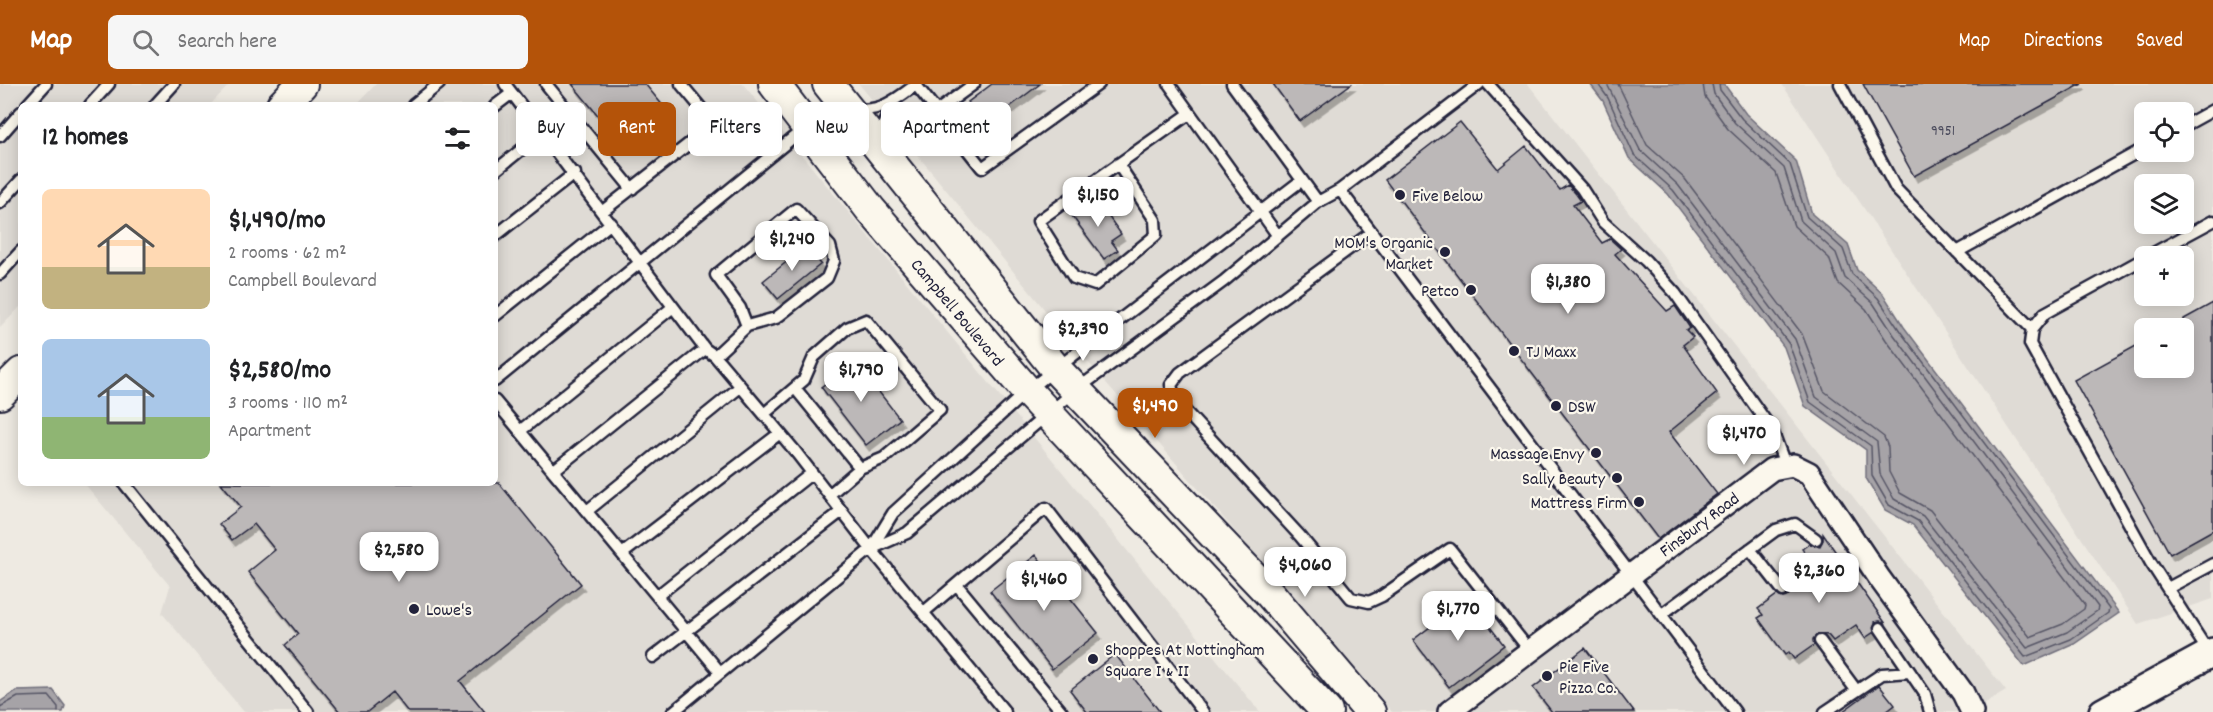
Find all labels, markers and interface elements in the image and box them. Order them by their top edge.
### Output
search box [108,15,528,69]
text: Map [30,22,72,62]
icon: search [129,26,162,59]
text: Search here [177,27,277,58]
text: Map [1959,27,1990,57]
text: Directions [2023,27,2103,57]
text: Saved [2136,27,2183,57]
chip: Buy [516,102,586,156]
chip: Rent [598,102,676,156]
chip: Filters [688,102,782,156]
chip: New [794,102,869,156]
chip: Apartment [881,102,1011,156]
map controls [2134,102,2194,378]
button: locate [2134,102,2194,162]
text: 12 homes [42,120,129,157]
house number: 9951 [1931,121,1955,143]
icon: filters [441,122,474,155]
button: layers [2134,174,2194,234]
pin: $1,150 [1049,177,1147,228]
text: $1,150 [1077,182,1119,210]
place label: Five Below [1412,185,1483,210]
marker: Five Below [1393,188,1407,202]
text: $1,490/mo [228,203,326,240]
icon: home [90,213,162,285]
pin: $1,240 [743,221,841,272]
text: $1,240 [769,226,815,254]
place label: MOM's Organic Market [1334,232,1433,278]
text: 2 rooms · 62 m² [228,240,347,268]
marker: MOM's Organic Market [1438,245,1452,259]
button: + [2134,246,2194,306]
street label: Campbell Boulevard [903,254,1009,373]
pin: $1,380 [1519,264,1617,315]
text: Campbell Boulevard [228,268,377,296]
text: $1,380 [1545,269,1591,297]
place label: Petco [1421,280,1459,305]
marker: Petco [1464,283,1478,297]
pin: $2,390 [1034,311,1132,362]
text: $2,390 [1057,316,1109,344]
button: − [2134,318,2194,378]
place label: TJ Maxx [1526,341,1577,366]
marker: TJ Maxx [1507,344,1521,358]
pin: $1,790 [812,352,910,403]
text: $2,580/mo [228,353,331,390]
text: $1,790 [838,357,884,385]
icon: home [90,363,162,435]
pin: $1,490 [1106,388,1204,439]
text: 3 rooms · 110 m² [228,390,348,418]
text: $1,490 [1132,393,1178,421]
place label: DSW [1568,396,1596,421]
marker: DSW [1549,399,1563,413]
pin: $1,470 [1695,415,1793,466]
text: Apartment [228,418,311,446]
text: $1,470 [1721,420,1767,448]
place label: Massage Envy [1490,443,1585,468]
marker: Massage Envy [1589,446,1603,460]
place label: Sally Beauty [1522,468,1606,493]
marker: Sally Beauty [1610,471,1624,485]
street label: Finsbury Road [1655,488,1746,564]
place label: Mattress Firm [1530,492,1627,517]
marker: Mattress Firm [1632,495,1646,509]
pin: $2,580 [350,532,448,583]
text: $2,580 [374,537,424,565]
pin: $4,060 [1256,547,1354,598]
text: $4,060 [1278,552,1332,580]
pin: $2,360 [1770,553,1868,604]
text: $2,360 [1793,558,1845,586]
pin: $1,460 [995,561,1093,612]
text: $1,460 [1020,566,1068,594]
pin: $1,770 [1409,591,1507,642]
text: $1,770 [1436,596,1480,624]
place label: Lowe's [426,599,472,624]
marker: Lowe's [407,602,421,616]
place label: Shoppes At Nottingham Square I & II [1105,639,1265,685]
marker: Shoppes At Nottingham Square I & II [1086,652,1100,666]
place label: Pie Five Pizza Co. [1559,656,1617,702]
marker: Pie Five Pizza Co. [1540,669,1554,683]

